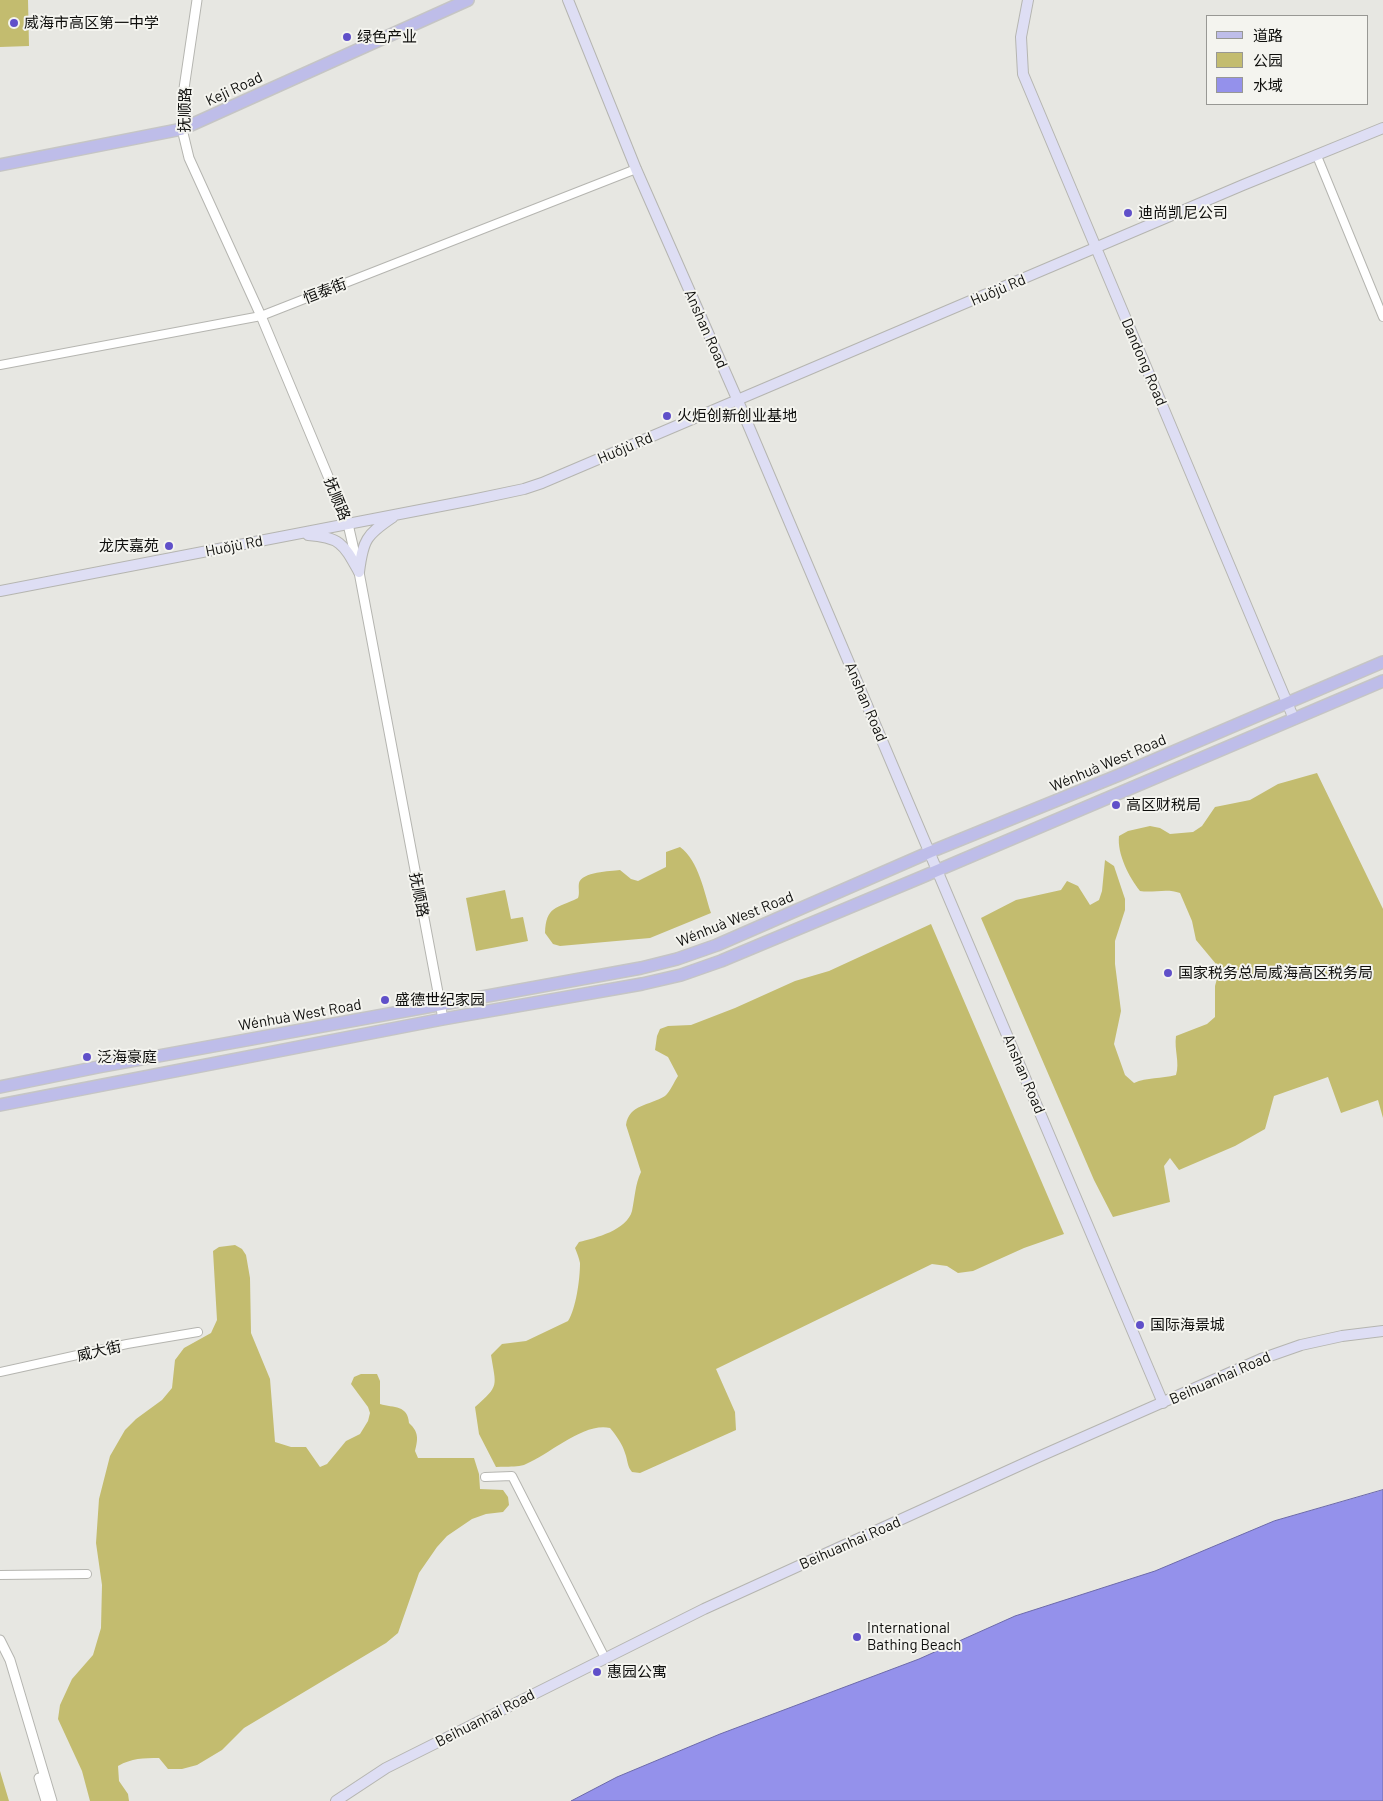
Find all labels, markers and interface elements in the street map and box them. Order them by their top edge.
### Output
place label: 威海市高区第一中学 [24,14,159,32]
legend [1206,15,1368,105]
marker: 威海市高区第一中学 [8,17,20,29]
text: 道路 [1253,26,1283,44]
place label: 绿色产业 [357,28,417,46]
marker: 绿色产业 [341,31,353,43]
text: 公园 [1253,51,1283,69]
street label: Keji Road [203,68,265,110]
text: 水域 [1253,76,1283,94]
street label: 抚顺路 [176,87,194,133]
place label: 迪尚凯尼公司 [1138,204,1228,222]
marker: 迪尚凯尼公司 [1122,207,1134,219]
street label: Huǒjù Rd [968,270,1028,310]
street label: 恒泰街 [301,275,349,307]
street label: Anshan Road [681,287,731,371]
street label: Dandong Road [1117,315,1171,409]
place label: 火炬创新创业基地 [677,407,797,425]
marker: 火炬创新创业基地 [661,410,673,422]
street label: Huǒjù Rd [595,428,655,468]
street label: 抚顺路 [320,475,354,523]
street label: Huǒjù Rd [204,532,264,560]
place label: 龙庆嘉苑 [99,537,159,555]
marker: 龙庆嘉苑 [163,540,175,552]
street label: Anshan Road [841,660,891,744]
street label: Wénhuà West Road [1047,730,1169,796]
place label: 高区财税局 [1126,796,1201,814]
marker: 高区财税局 [1110,799,1122,811]
street label: 抚顺路 [406,871,432,919]
street label: Wénhuà West Road [674,887,796,951]
place label: 国家税务总局威海高区税务局 [1178,964,1373,982]
marker: 国家税务总局威海高区税务局 [1162,967,1174,979]
place label: 盛德世纪家园 [395,991,485,1009]
marker: 盛德世纪家园 [379,994,391,1006]
street label: Wénhuà West Road [237,995,363,1035]
street label: Anshan Road [999,1032,1049,1116]
place label: 泛海豪庭 [97,1048,157,1066]
marker: 泛海豪庭 [81,1051,93,1063]
place label: 国际海景城 [1150,1316,1225,1334]
marker: 国际海景城 [1134,1319,1146,1331]
street label: 威大街 [75,1337,123,1365]
street label: Beihuanhai Road [1167,1348,1273,1408]
street label: Beihuanhai Road [797,1513,903,1573]
place label: International Bathing Beach [867,1619,961,1654]
marker: International Bathing Beach [851,1631,863,1643]
place label: 惠园公寓 [607,1663,667,1681]
marker: 惠园公寓 [591,1666,603,1678]
street label: Beihuanhai Road [432,1685,538,1751]

